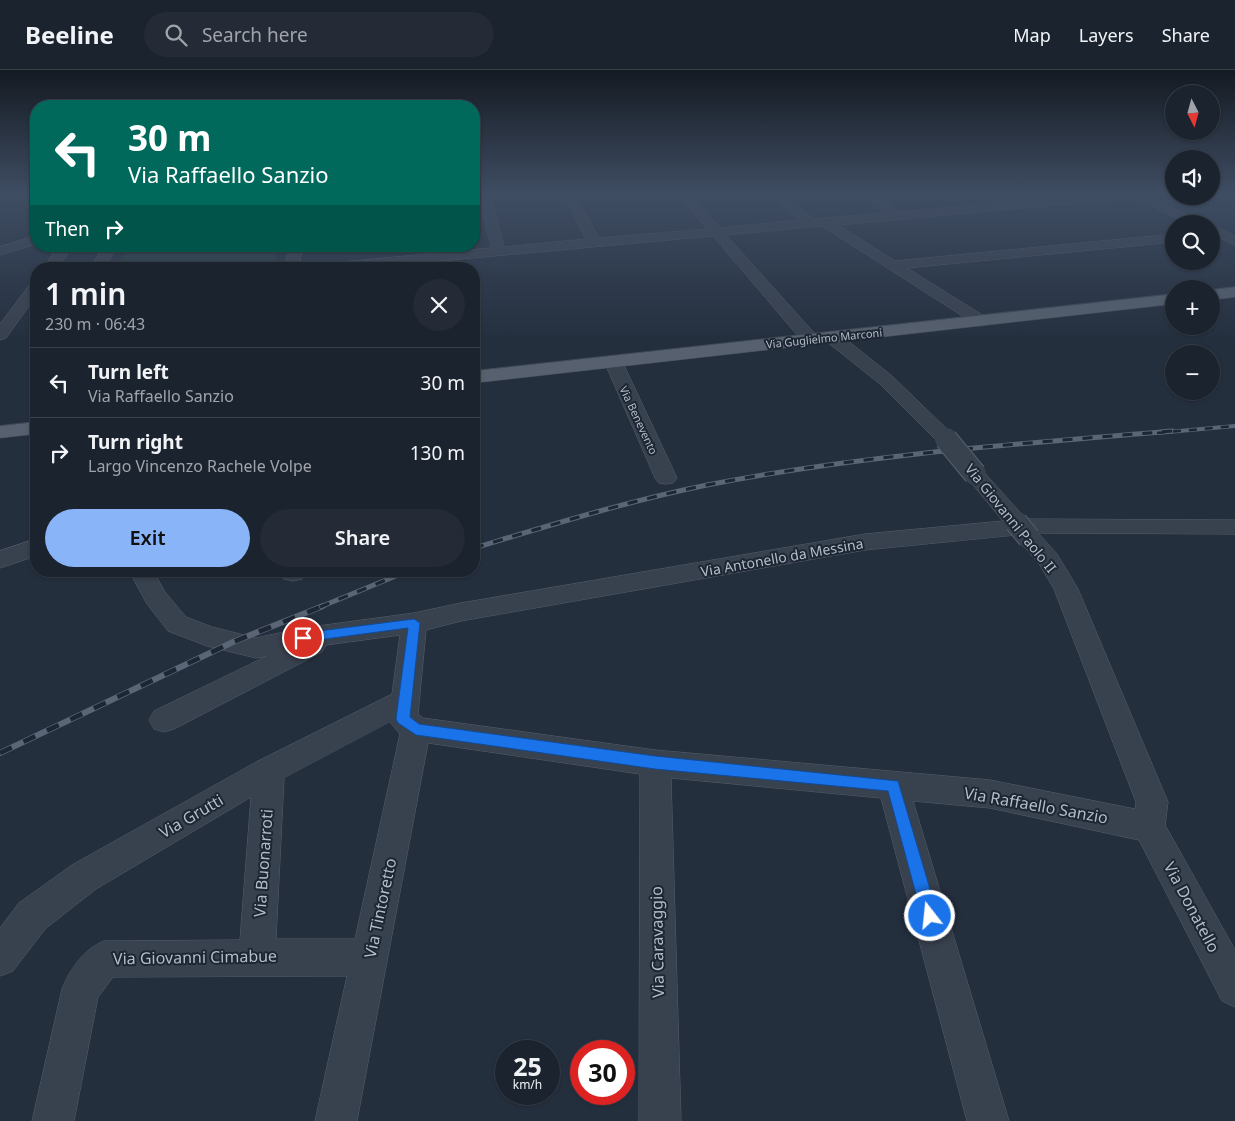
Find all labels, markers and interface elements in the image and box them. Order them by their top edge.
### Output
search box [144,12,494,57]
text: Beeline [25,18,114,51]
icon: search [162,21,190,49]
text: Search here [202,22,308,48]
text: Map [1013,23,1051,47]
text: Layers [1079,23,1134,47]
text: Share [1162,23,1210,47]
north arrow [1165,85,1220,140]
map controls [1165,85,1220,400]
text: 30 m [128,114,211,161]
icon: left [45,120,110,185]
button: sound [1165,150,1220,205]
text: Via Raffaello Sanzio [128,159,329,189]
icon: right [100,215,128,243]
button: search [1165,215,1220,270]
text: Then [45,216,90,242]
text: 1 min [45,273,126,314]
button: close [413,279,465,331]
button: + [1165,280,1220,335]
text: 230 m · 06:43 [45,313,145,335]
street label: Via Guglielmo Marconi [765,324,883,352]
button: − [1165,345,1220,400]
text: Turn left [88,359,169,385]
icon: left [45,369,73,397]
text: 30 m [421,370,465,396]
street label: Via Benevento [617,383,662,457]
text: Via Raffaello Sanzio [88,385,234,407]
text: Turn right [88,429,183,455]
icon: right [45,439,73,467]
text: 130 m [410,440,465,466]
text: Largo Vincenzo Rachele Volpe [88,455,312,477]
street label: Via Giovanni Paolo II [961,460,1061,577]
button: Exit [45,509,250,567]
button: Share [260,509,465,567]
street label: Via Antonello da Messina [699,533,865,581]
pin [282,617,324,659]
icon: arrive [289,624,317,652]
street label: Via Raffaello Sanzio [962,782,1110,828]
street label: Via Grutti [155,789,227,843]
street label: Via Buonarroti [248,808,278,918]
street label: Via Tintoretto [359,856,401,960]
street label: Via Donatello [1159,858,1225,956]
street label: Via Caravaggio [645,886,669,998]
position arrow [903,889,955,941]
street label: Via Giovanni Cimabue [113,945,277,969]
speed limit sign: 30 [570,1040,635,1105]
text: 25 [513,1049,542,1083]
text: km/h [513,1076,542,1093]

